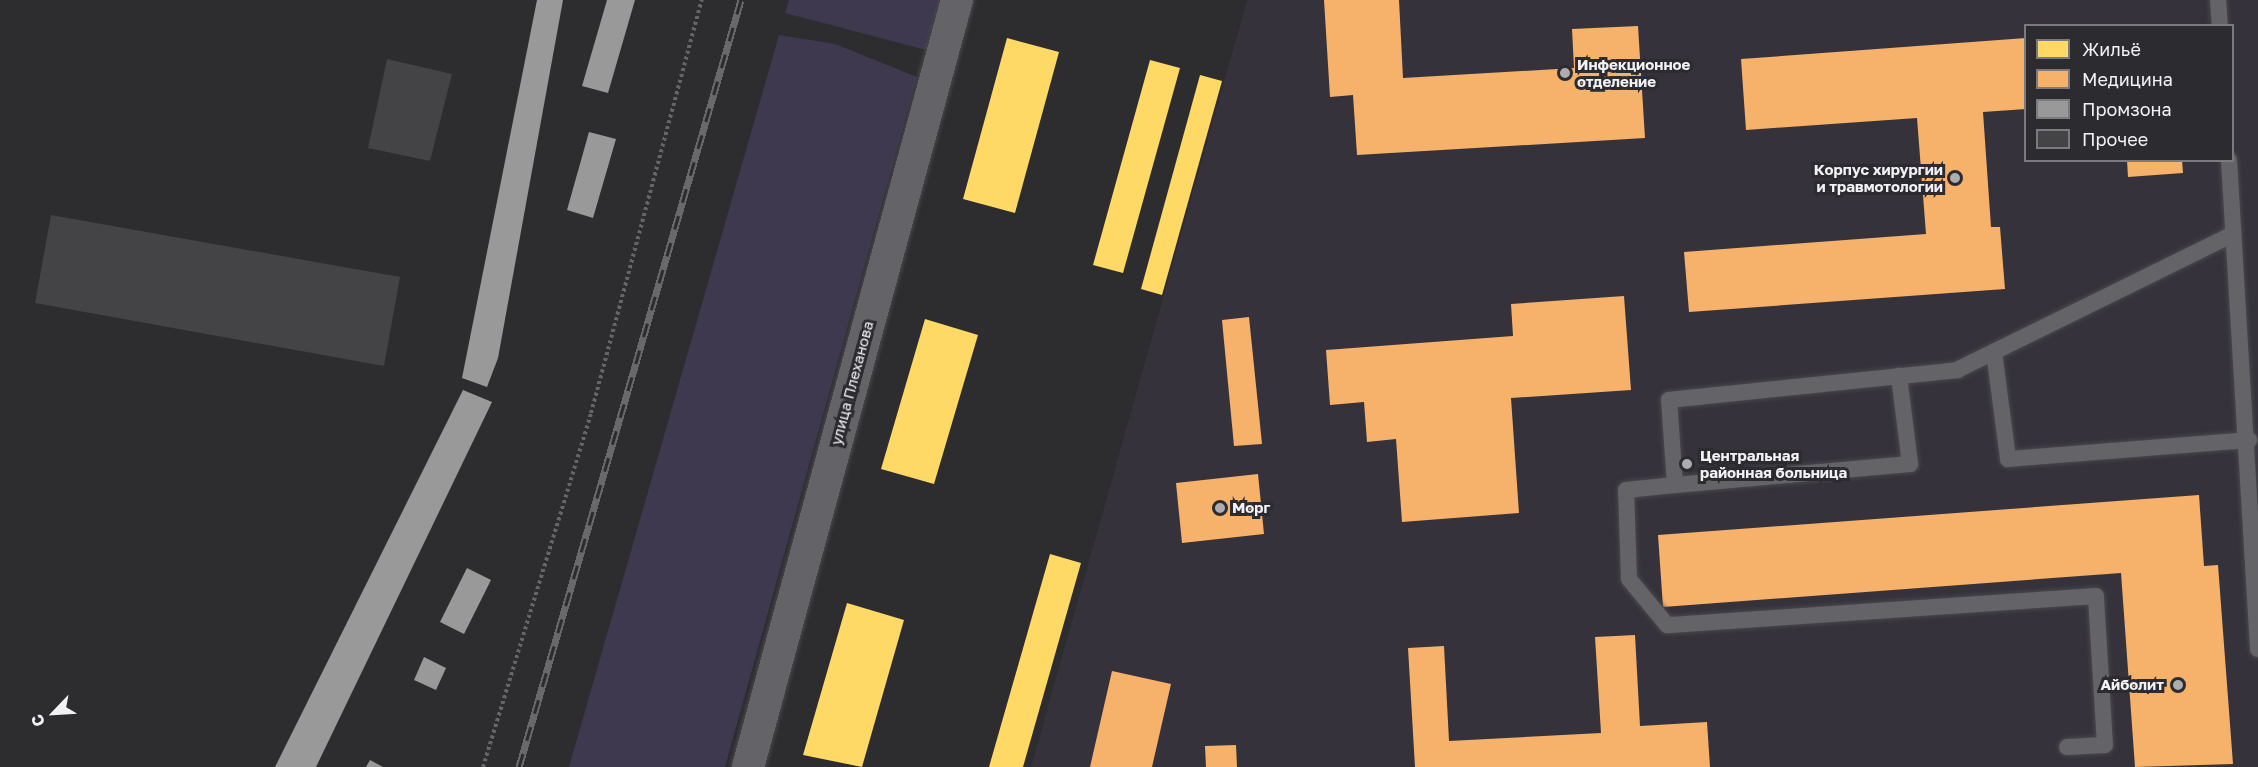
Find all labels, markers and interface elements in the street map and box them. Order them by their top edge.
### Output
legend [2024,24,2234,162]
text: Жильё [2082,38,2141,60]
place label: Инфекционное отделение [1577,55,1690,90]
marker: Инфекционное отделение [1558,66,1572,80]
text: Медицина [2082,68,2173,90]
text: Промзона [2082,98,2172,120]
text: Прочее [2082,128,2148,150]
place label: Корпус хирургии и травмотологии [1814,160,1943,195]
marker: Корпус хирургии и травмотологии [1948,171,1962,185]
street label: улица Плеханова [827,319,877,447]
place label: Центральная районная больница [1700,446,1847,481]
marker: Центральная районная больница [1678,455,1696,473]
place label: Морг [1232,499,1270,517]
marker: Морг [1213,501,1227,515]
place label: Айболит [2100,676,2164,694]
marker: Айболит [2169,676,2187,694]
north arrow [24,683,84,743]
text: С [26,711,49,730]

